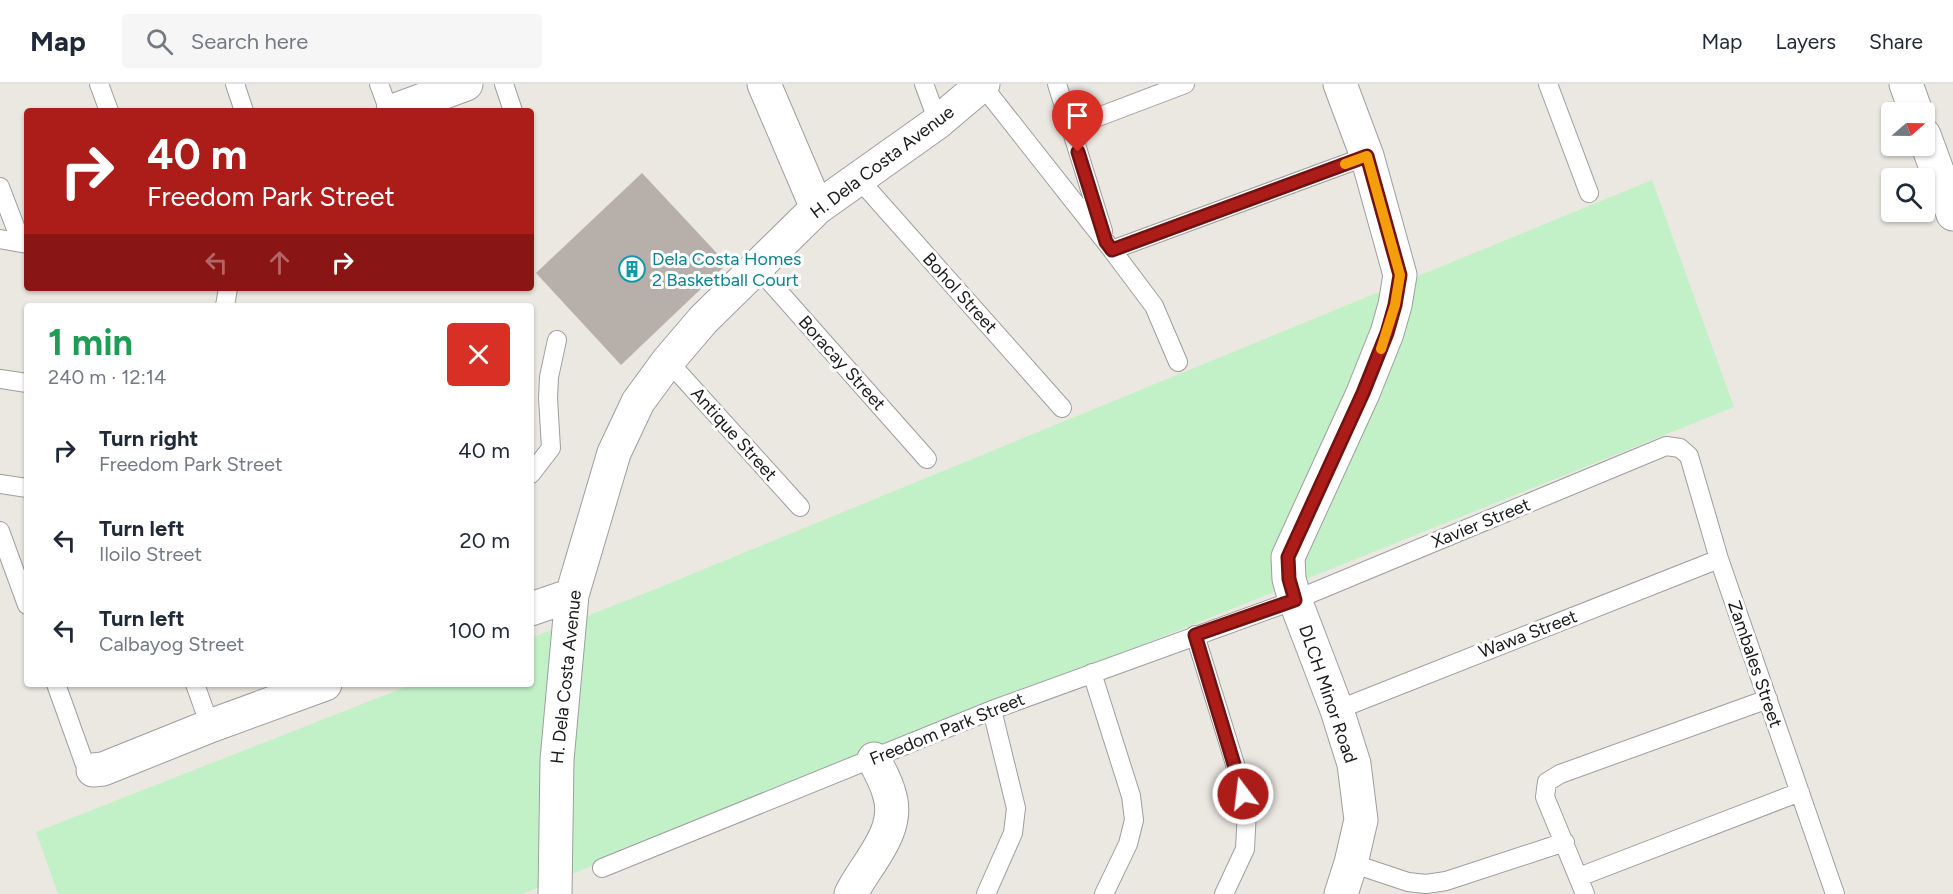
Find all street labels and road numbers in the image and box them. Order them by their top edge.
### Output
street label: H. Dela Costa Avenue [806,101,958,223]
street label: Bohol Street [918,248,1002,338]
street label: Boracay Street [794,311,890,415]
street label: Antique Street [686,383,782,485]
street label: Xavier Street [1429,493,1533,553]
street label: H. Dela Costa Avenue [546,589,586,765]
street label: Zambales Street [1723,598,1787,731]
street label: Wawa Street [1476,605,1580,663]
street label: DLCH Minor Road [1294,622,1362,766]
street label: Freedom Park Street [866,688,1028,770]

